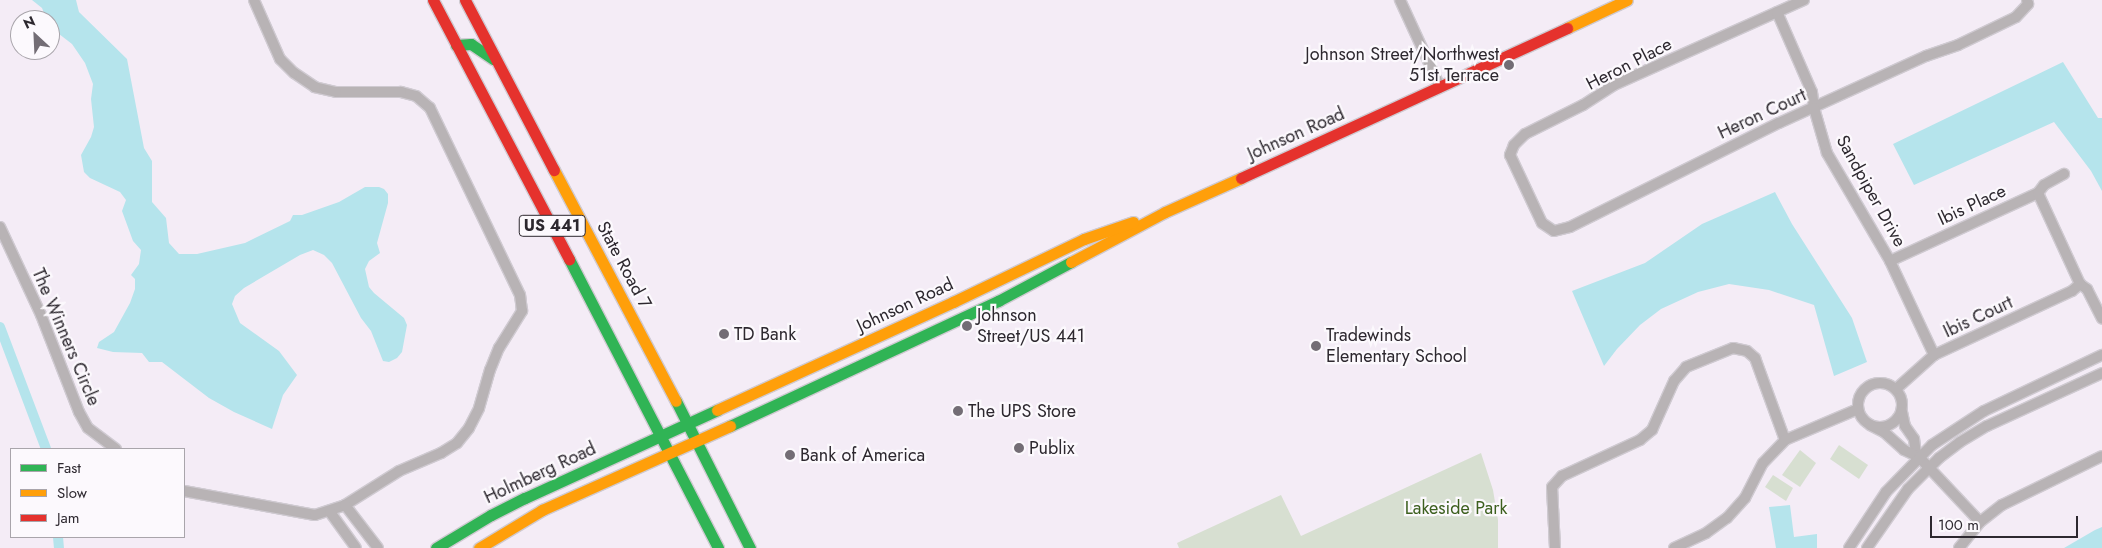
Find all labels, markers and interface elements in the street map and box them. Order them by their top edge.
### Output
north arrow [10,10,60,60]
text: N [20,11,38,34]
street label: Heron Place [1583,33,1675,95]
place label: Johnson Street/Northwest 51st Terrace [1305,44,1499,86]
marker: Johnson Street/Northwest 51st Terrace [1503,59,1515,71]
street label: Heron Court [1714,84,1810,144]
street label: Johnson Road [1244,103,1348,165]
street label: Sandpiper Drive [1831,131,1911,251]
street label: Ibis Place [1935,180,2009,230]
road number: US 441 [518,212,586,240]
street label: State Road 7 [592,218,656,312]
street label: The Winners Circle [27,265,105,409]
street label: Johnson Road [853,273,957,337]
street label: Ibis Court [1940,292,2016,342]
place label: Johnson Street/US 441 [977,305,1085,348]
marker: Johnson Street/US 441 [961,320,973,332]
place label: TD Bank [734,323,796,345]
place label: Tradewinds Elementary School [1326,325,1467,368]
marker: TD Bank [718,328,730,340]
marker: Tradewinds Elementary School [1310,340,1322,352]
place label: The UPS Store [968,400,1076,422]
marker: The UPS Store [952,405,964,417]
place label: Publix [1029,437,1075,459]
street label: Holmberg Road [481,438,599,508]
marker: Publix [1013,442,1025,454]
place label: Bank of America [800,444,925,466]
legend [10,448,185,538]
marker: Bank of America [784,449,796,461]
text: Fast [57,457,81,479]
text: Slow [57,482,87,504]
park label: Lakeside Park [1405,497,1507,519]
scale bar [1932,506,2080,538]
text: Jam [57,507,80,529]
text: 100 m [1938,514,1979,536]

